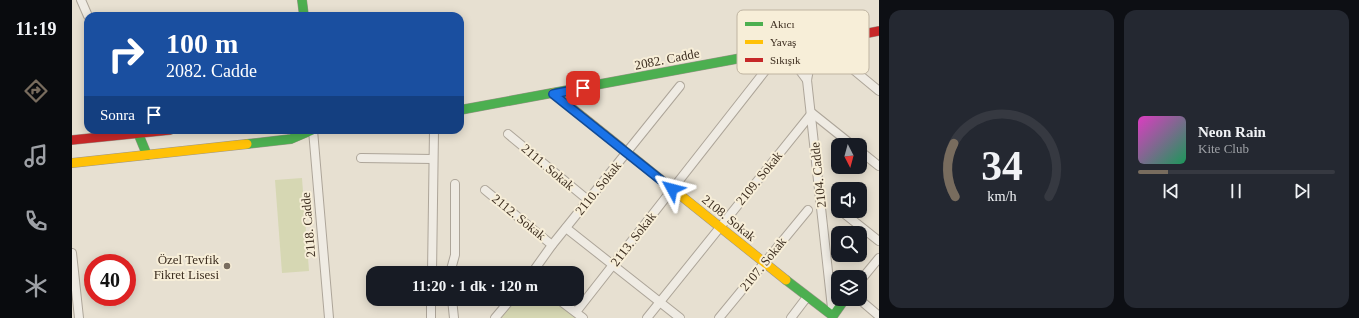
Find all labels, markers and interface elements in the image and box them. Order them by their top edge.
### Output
legend [737,10,869,74]
text: Akıcı [770,18,794,30]
text: 11:19 [15,19,57,39]
icon: right [100,28,152,80]
text: 100 m [166,28,238,59]
text: Yavaş [770,36,796,48]
street label: 2082. Cadde [633,45,701,73]
text: Sıkışık [770,54,801,66]
text: 2082. Cadde [166,61,257,81]
pin [566,71,600,105]
icon: directions [22,77,50,105]
icon: arrive [572,77,594,99]
icon: arrive [143,104,165,126]
text: Sonra [100,107,135,123]
text: Neon Rain [1198,124,1266,140]
north arrow [831,138,867,174]
map controls [831,138,867,306]
street label: 2111. Sokak [519,141,578,194]
street label: 2104. Cadde [807,141,829,208]
text: Kite Club [1198,141,1249,156]
icon: music [22,142,50,170]
text: 34 [981,143,1023,189]
street label: 2109. Sokak [733,148,786,208]
street label: 2110. Sokak [572,158,624,218]
position arrow [651,168,693,210]
icon: previous [1160,180,1182,202]
icon: pause [1225,180,1247,202]
icon: next [1291,180,1313,202]
button: sound [831,182,867,218]
text: km/h [987,188,1016,204]
street label: 2112. Sokak [489,191,549,243]
street label: 2118. Cadde [298,192,318,258]
street label: 2108. Sokak [699,192,759,245]
icon: phone [22,207,50,235]
street label: 2113. Sokak [607,209,659,269]
button: search [831,226,867,262]
street label: 2107. Sokak [737,234,790,294]
place label: Özel Tevfik Fikret Lisesi [154,252,219,282]
speed limit sign: 40 [84,254,136,306]
marker: Özel Tevfik Fikret Lisesi [222,261,232,271]
button: layers [831,270,867,306]
icon: climate [22,272,50,300]
text: 11:20 · 1 dk · 120 m [412,278,538,294]

